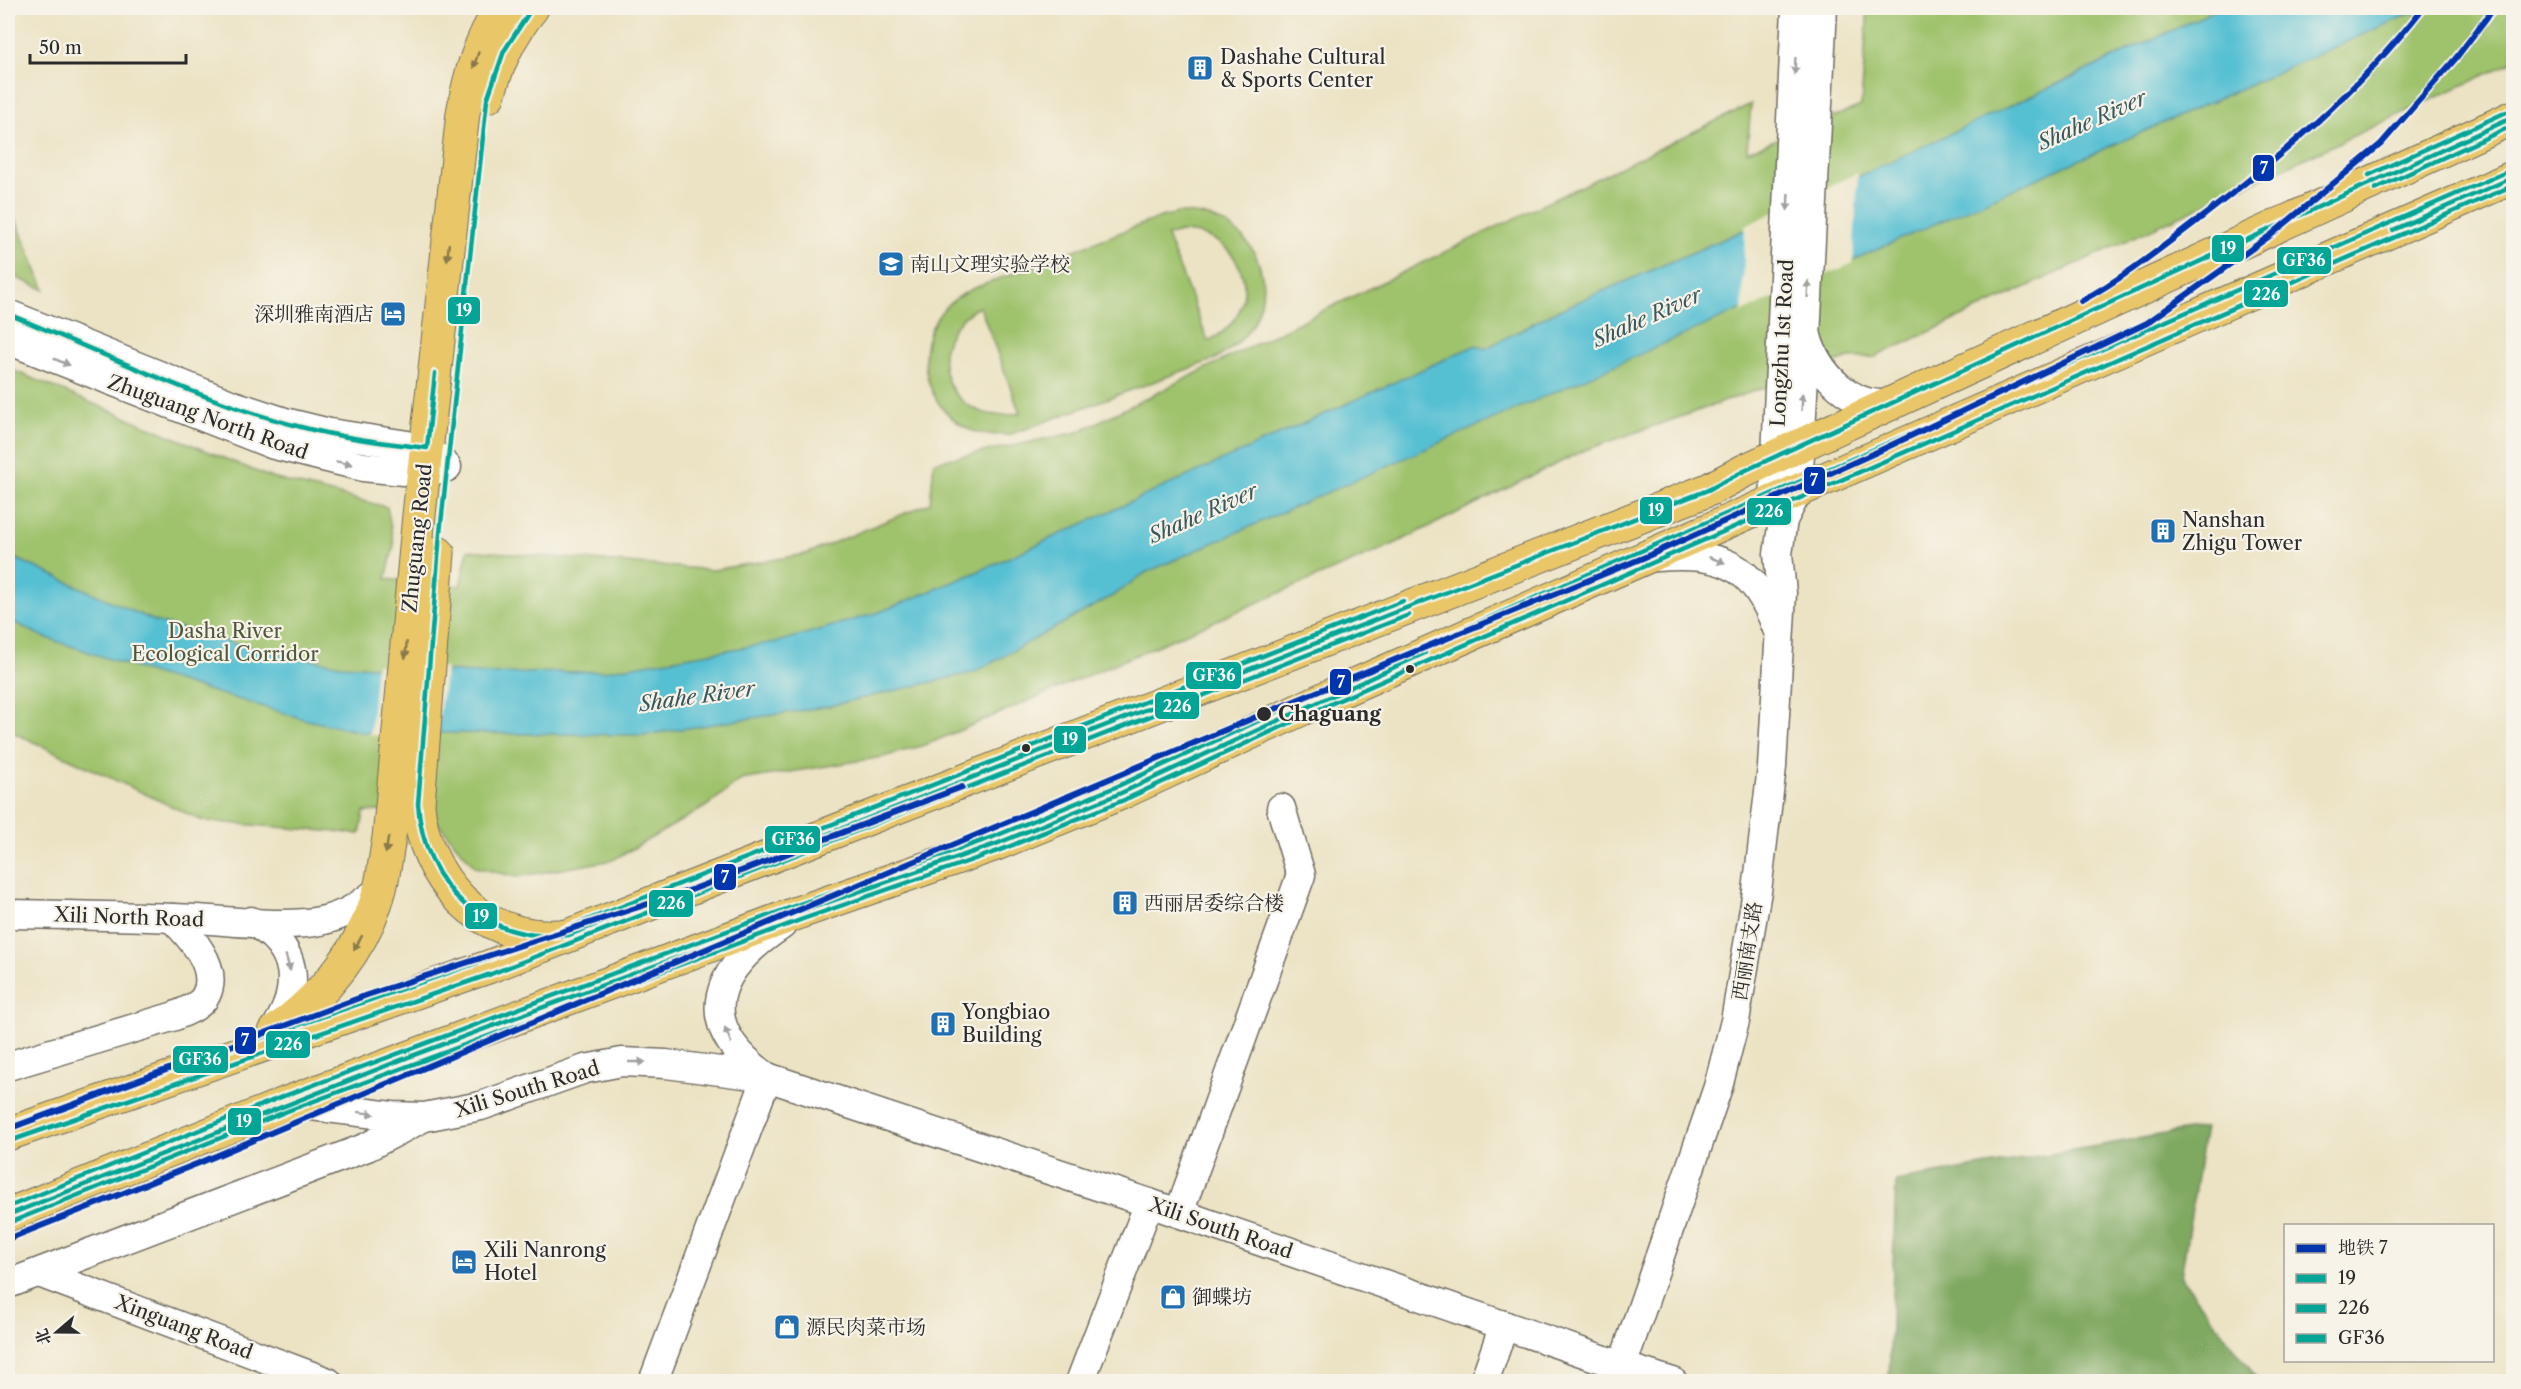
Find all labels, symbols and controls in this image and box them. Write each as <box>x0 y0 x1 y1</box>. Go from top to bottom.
scale bar <box>30 27 186 65</box>
text: 50 m <box>39 37 82 59</box>
place label: Dashahe Cultural & Sports Center <box>1220 45 1386 92</box>
one-way arrow <box>470 51 480 69</box>
building icon: Dashahe Cultural & Sports Center <box>1185 53 1215 83</box>
one-way arrow <box>1790 56 1800 75</box>
water label: Shahe River <box>2032 84 2152 156</box>
line badge: 7 <box>2252 154 2275 182</box>
text: 7 <box>2260 158 2269 178</box>
one-way arrow <box>1784 193 1793 212</box>
line badge: 19 <box>2211 234 2245 263</box>
text: 19 <box>2220 238 2236 258</box>
one-way arrow <box>443 243 453 262</box>
line badge: GF36 <box>2276 246 2332 275</box>
school or university icon: 南山文理实验学校 <box>876 249 906 279</box>
text: GF36 <box>2283 250 2326 270</box>
place label: 南山文理实验学校 <box>910 252 1070 276</box>
street label: Longzhu 1st Road <box>1766 259 1798 427</box>
line badge: 226 <box>2243 279 2289 308</box>
one-way arrow <box>1803 280 1812 299</box>
water label: Shahe River <box>1587 281 1707 353</box>
text: 226 <box>2252 284 2281 304</box>
line badge: 19 <box>447 296 481 325</box>
hotel icon: 深圳雅南酒店 <box>378 299 408 329</box>
text: 19 <box>456 300 472 320</box>
place label: 深圳雅南酒店 <box>254 302 374 326</box>
one-way arrow <box>53 358 71 367</box>
street label: Zhuguang North Road <box>105 370 311 464</box>
one-way arrow <box>1797 392 1806 411</box>
one-way arrow <box>334 459 353 469</box>
street label: Zhuguang Road <box>397 462 437 614</box>
line badge: 7 <box>1803 466 1826 495</box>
text: 7 <box>1810 470 1819 490</box>
water label: Shahe River <box>1143 477 1263 549</box>
line badge: 19 <box>1639 496 1673 525</box>
line badge: 226 <box>1746 497 1792 526</box>
text: 19 <box>1648 500 1664 520</box>
text: 226 <box>1755 501 1784 521</box>
place label: Nanshan Zhigu Tower <box>2182 508 2303 555</box>
building icon: Nanshan Zhigu Tower <box>2148 516 2178 546</box>
one-way arrow <box>1708 556 1726 566</box>
park label: Dasha River Ecological Corridor <box>131 619 319 666</box>
one-way arrow <box>401 641 411 660</box>
line badge: GF36 <box>1185 661 1242 690</box>
unlabelled marker <box>1404 663 1416 675</box>
text: GF36 <box>1193 665 1236 685</box>
line badge: 7 <box>1329 668 1352 696</box>
text: 7 <box>1337 672 1346 692</box>
water label: Shahe River <box>635 675 758 717</box>
line badge: 226 <box>1154 691 1200 720</box>
text: 226 <box>1163 696 1192 716</box>
place label: Chaguang <box>1278 702 1381 726</box>
marker: Chaguang <box>1255 705 1273 723</box>
line badge: 19 <box>1053 725 1087 754</box>
text: 19 <box>1062 729 1078 749</box>
unlabelled marker <box>1020 742 1032 754</box>
line badge: GF36 <box>764 825 821 854</box>
text: GF36 <box>772 829 815 849</box>
one-way arrow <box>382 836 391 855</box>
line badge: 7 <box>713 863 737 891</box>
text: 7 <box>721 867 730 887</box>
building icon: 西丽居委综合楼 <box>1110 888 1140 918</box>
line badge: 226 <box>648 889 694 918</box>
place label: 西丽居委综合楼 <box>1144 891 1284 915</box>
text: 226 <box>657 893 686 913</box>
street label: 西丽南支路 <box>1727 900 1767 1002</box>
street label: Xili North Road <box>53 902 204 932</box>
line badge: 19 <box>464 902 498 930</box>
text: 19 <box>473 906 489 926</box>
one-way arrow <box>353 934 363 951</box>
one-way arrow <box>284 954 293 972</box>
place label: Yongbiao Building <box>961 1000 1050 1047</box>
building icon: Yongbiao Building <box>928 1009 958 1039</box>
line badge: 7 <box>234 1026 257 1055</box>
one-way arrow <box>723 1026 732 1044</box>
text: 7 <box>241 1030 250 1050</box>
line badge: 226 <box>265 1030 311 1059</box>
text: 226 <box>274 1034 303 1054</box>
line badge: GF36 <box>172 1045 229 1074</box>
text: GF36 <box>179 1049 222 1069</box>
street label: Xili South Road <box>451 1056 602 1123</box>
one-way arrow <box>627 1057 646 1067</box>
line badge: 19 <box>227 1107 262 1136</box>
one-way arrow <box>357 1108 376 1118</box>
text: 19 <box>236 1111 252 1131</box>
street label: Xili South Road <box>1145 1192 1296 1264</box>
legend <box>2284 1224 2494 1362</box>
text: 地铁 7 <box>2338 1237 2388 1259</box>
place label: Xili Nanrong Hotel <box>483 1238 606 1285</box>
hotel icon: Xili Nanrong Hotel <box>449 1247 479 1277</box>
text: 19 <box>2338 1267 2356 1289</box>
shop icon: 御蝶坊 <box>1158 1282 1188 1312</box>
place label: 御蝶坊 <box>1192 1285 1252 1309</box>
street label: Xinguang Road <box>111 1289 256 1364</box>
text: 226 <box>2338 1297 2369 1319</box>
north arrow <box>27 1302 87 1362</box>
shop icon: 源民肉菜市场 <box>772 1312 802 1342</box>
place label: 源民肉菜市场 <box>806 1315 926 1339</box>
text: 北 <box>31 1326 55 1348</box>
text: GF36 <box>2338 1327 2385 1349</box>

